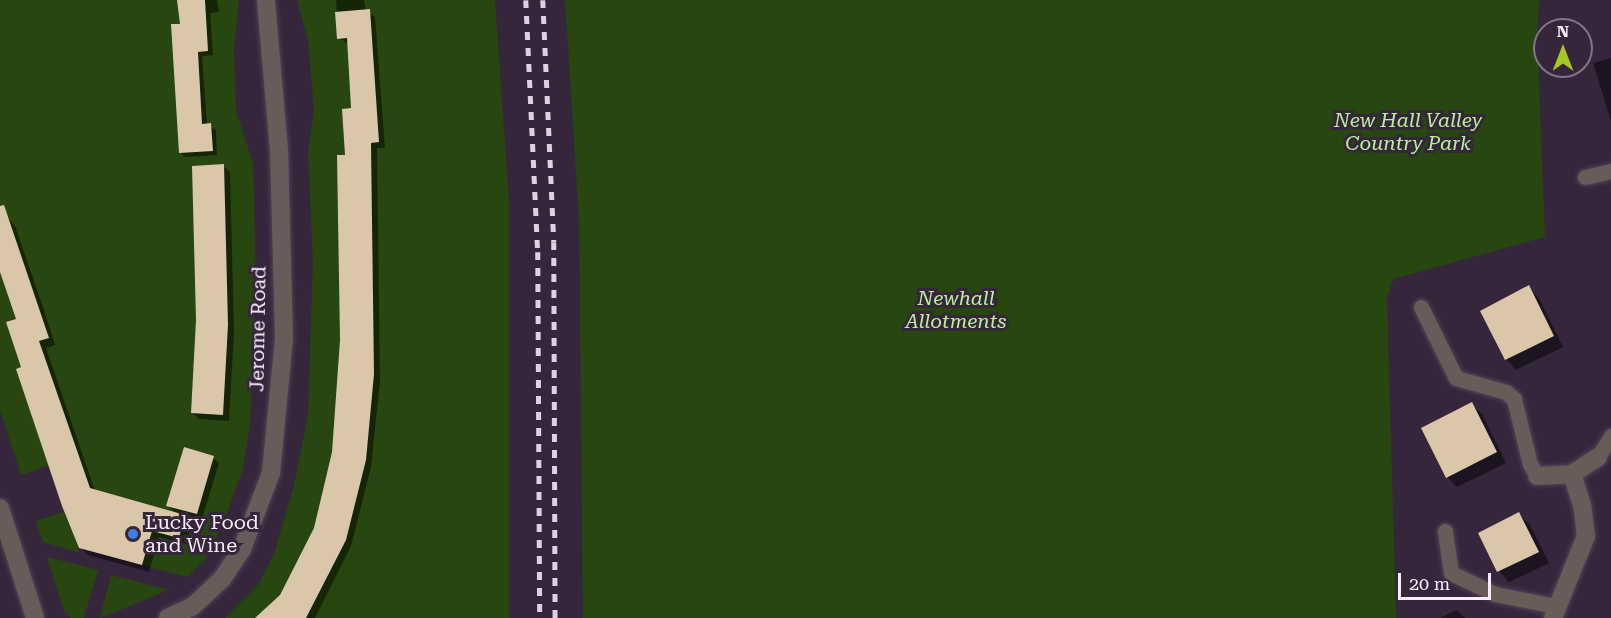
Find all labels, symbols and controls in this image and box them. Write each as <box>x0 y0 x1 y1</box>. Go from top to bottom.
north arrow <box>1533 18 1593 78</box>
text: N <box>1557 22 1569 41</box>
park label: New Hall Valley Country Park <box>1334 109 1482 156</box>
street label: Jerome Road <box>245 266 271 392</box>
park label: Newhall Allotments <box>905 286 1007 333</box>
place label: Lucky Food and Wine <box>145 510 259 557</box>
marker: Lucky Food and Wine <box>126 527 140 541</box>
scale bar <box>1401 561 1494 599</box>
text: 20 m <box>1409 573 1450 594</box>

